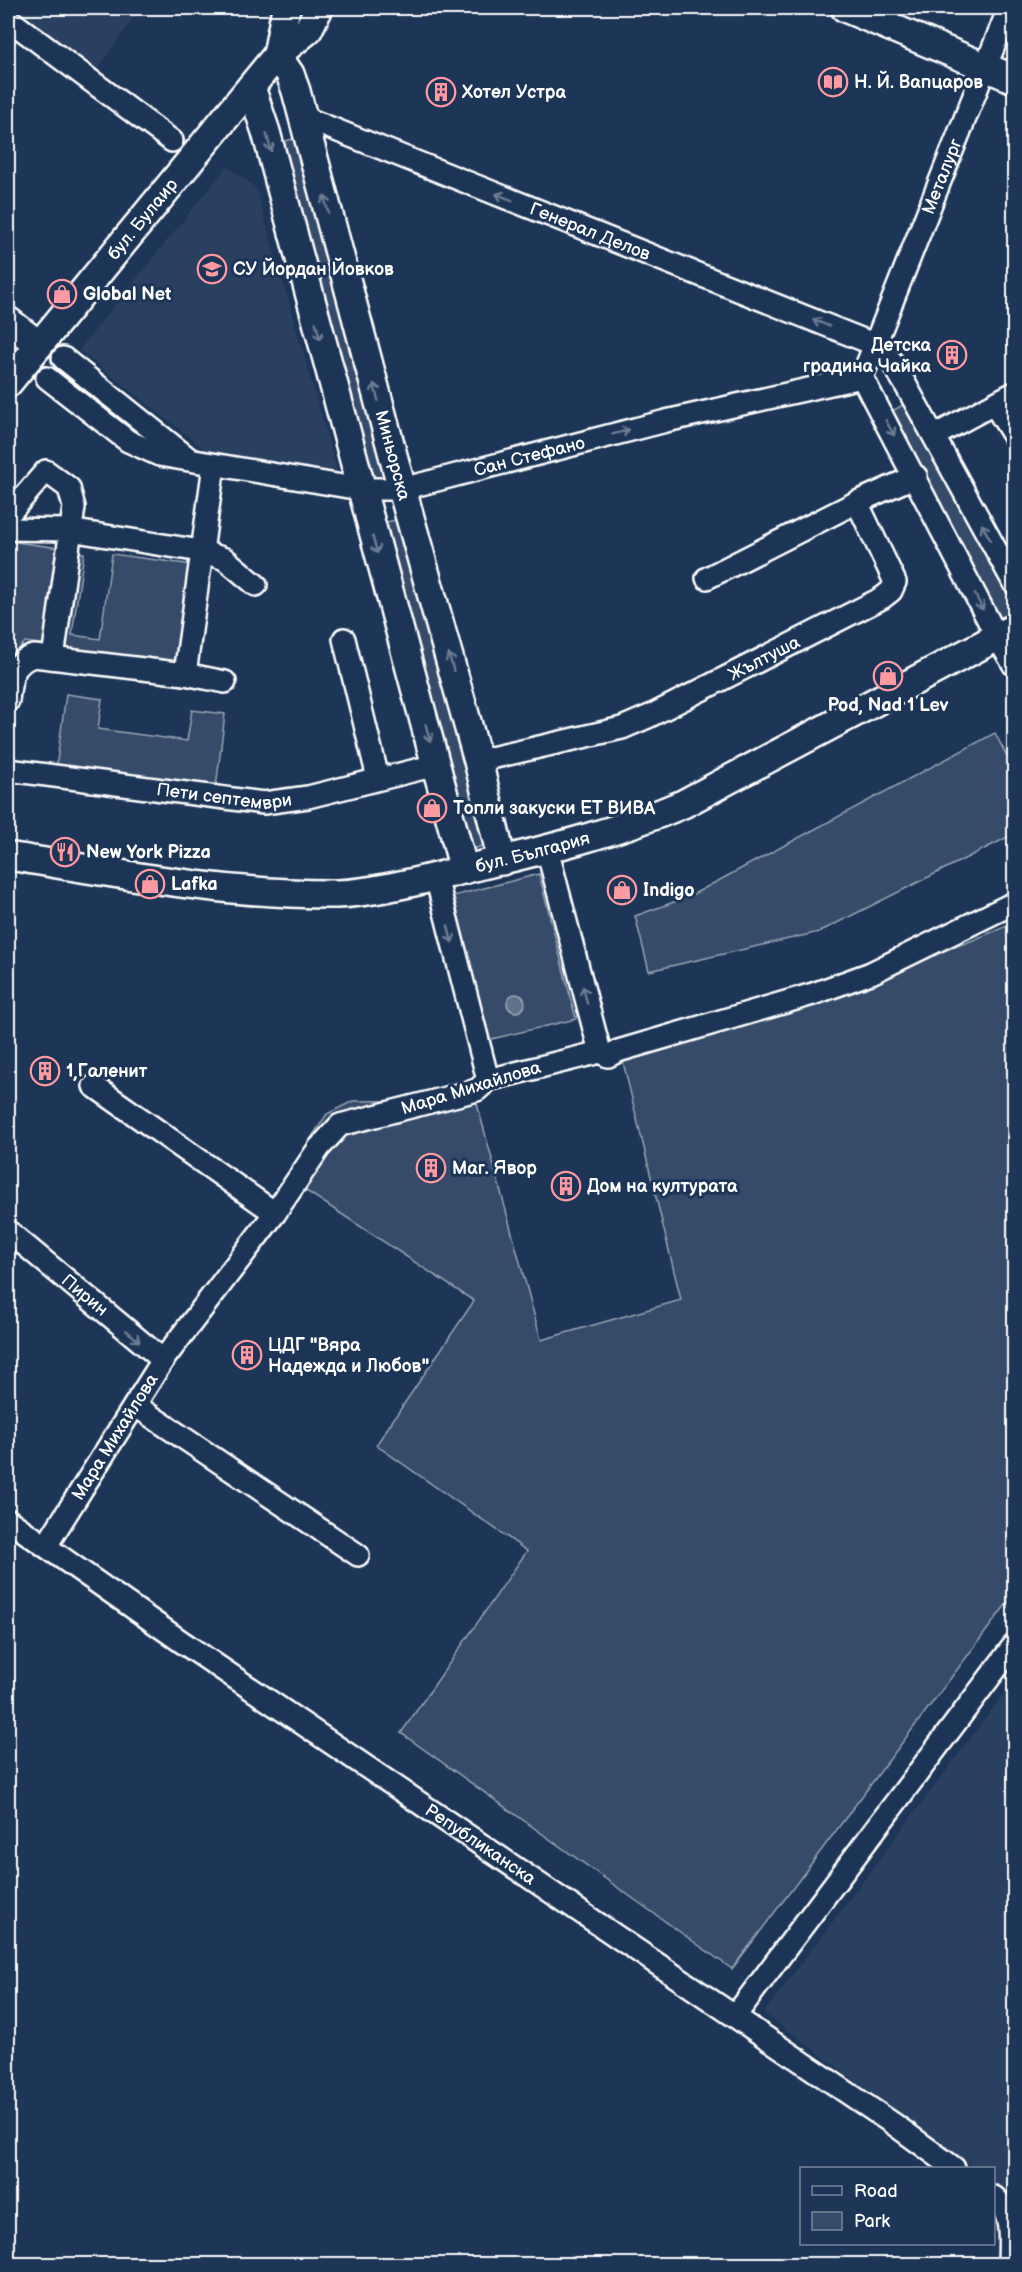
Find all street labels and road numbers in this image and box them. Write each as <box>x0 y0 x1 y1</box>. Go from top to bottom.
street label: Металург <box>917 136 966 217</box>
street label: бул. Булаир <box>103 174 182 264</box>
street label: Генерал Делов <box>527 198 654 265</box>
street label: Миньорска <box>371 408 415 503</box>
street label: Сан Стефано <box>472 432 587 481</box>
street label: Жълтуша <box>725 631 803 685</box>
street label: Пети септември <box>155 779 293 814</box>
street label: бул. България <box>473 827 592 877</box>
street label: Мара Михайлова <box>399 1057 544 1119</box>
street label: Пирин <box>57 1270 112 1320</box>
street label: Мара Михайлова <box>67 1370 162 1504</box>
street label: Републиканска <box>421 1799 540 1889</box>

